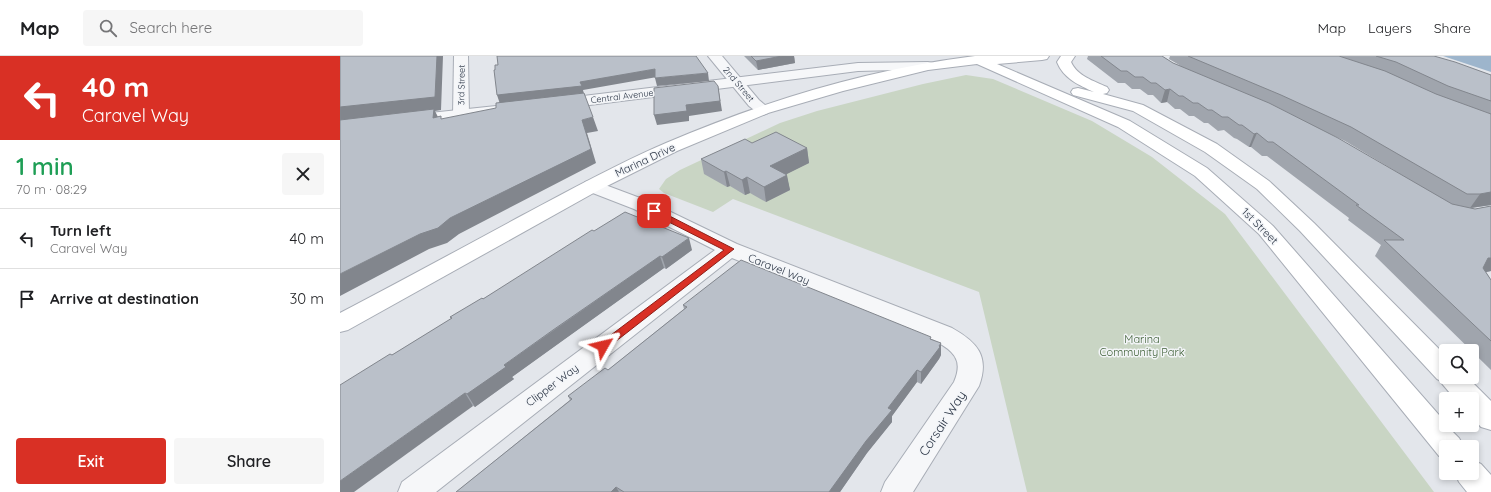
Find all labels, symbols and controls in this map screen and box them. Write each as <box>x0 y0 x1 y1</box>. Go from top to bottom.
search box <box>83 10 363 46</box>
text: Map <box>20 16 59 40</box>
icon: search <box>97 17 119 39</box>
text: Search here <box>129 18 212 37</box>
text: Map <box>1317 19 1346 37</box>
text: Layers <box>1368 19 1412 37</box>
text: Share <box>1434 19 1471 37</box>
street label: 2nd Street <box>721 64 757 104</box>
street label: 3rd Street <box>455 65 467 105</box>
text: 40 m <box>82 69 149 104</box>
icon: left <box>16 72 68 124</box>
street label: Central Avenue <box>590 87 654 105</box>
text: Caravel Way <box>82 104 189 127</box>
street label: Marina Drive <box>613 140 677 180</box>
text: 1 min <box>16 151 74 181</box>
button: close <box>282 153 324 195</box>
text: 70 m · 08:29 <box>16 181 87 197</box>
pin <box>637 194 671 228</box>
icon: arrive <box>643 200 665 222</box>
street label: 1st Street <box>1239 205 1281 247</box>
text: Turn left <box>50 221 112 240</box>
icon: left <box>16 228 38 250</box>
text: 40 m <box>289 229 324 248</box>
text: Caravel Way <box>50 240 127 256</box>
street label: Caravel Way <box>746 250 812 288</box>
icon: arrive <box>16 288 38 310</box>
text: Arrive at destination <box>50 289 199 308</box>
text: 30 m <box>289 289 324 308</box>
position arrow <box>582 325 624 367</box>
park label: Marina Community Park <box>1099 332 1185 359</box>
map controls <box>1439 344 1479 480</box>
button: search <box>1439 344 1479 384</box>
street label: Clipper Way <box>523 361 581 409</box>
street label: Corsair Way <box>915 387 969 459</box>
button: + <box>1439 392 1479 432</box>
button: Exit <box>16 438 166 484</box>
button: Share <box>174 438 324 484</box>
button: − <box>1439 440 1479 480</box>

